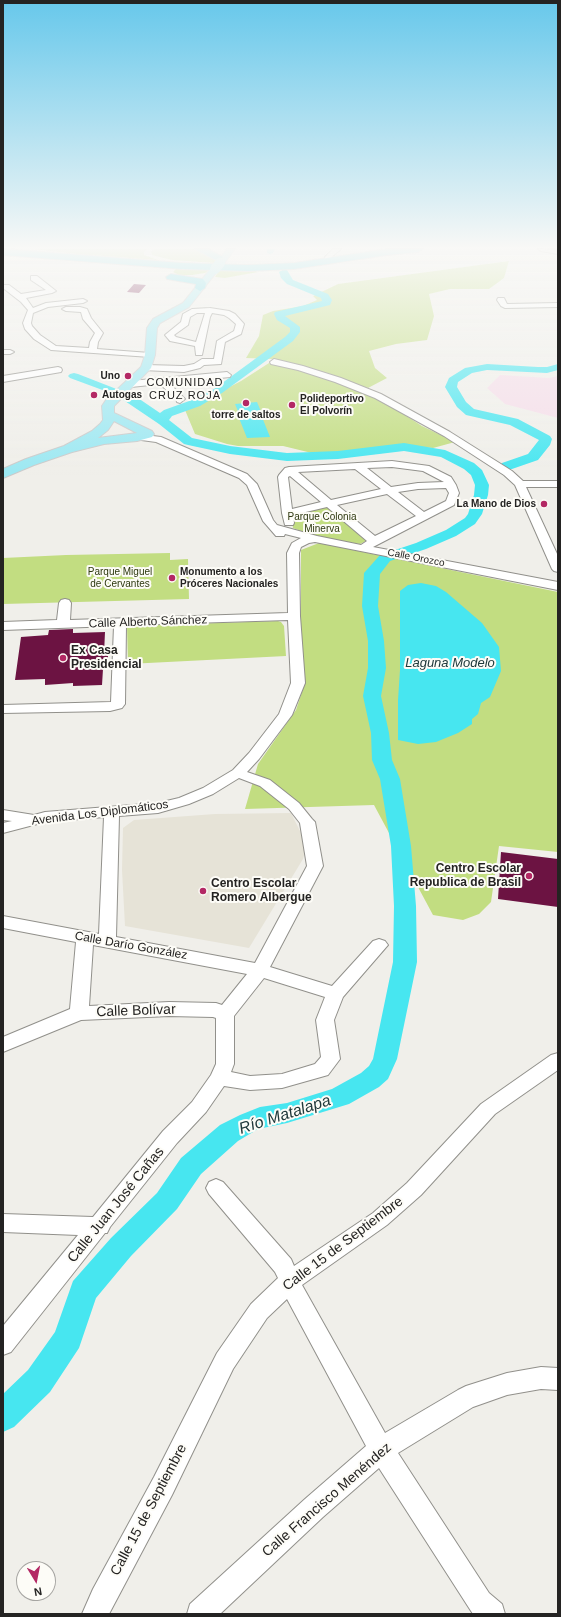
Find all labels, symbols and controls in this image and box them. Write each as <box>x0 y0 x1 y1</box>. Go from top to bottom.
place label: Uno <box>101 370 120 382</box>
marker: Uno <box>123 371 133 381</box>
district label: COMUNIDAD CRUZ ROJA <box>147 376 223 402</box>
place label: Autogas <box>102 389 142 401</box>
marker: Autogas <box>89 390 99 400</box>
place label: Polideportivo El Polvorín <box>300 393 364 416</box>
marker: torre de saltos <box>241 398 251 408</box>
marker: Polideportivo El Polvorín <box>287 400 297 410</box>
place label: torre de saltos <box>212 409 280 421</box>
place label: La Mano de Dios <box>457 498 536 510</box>
marker: La Mano de Dios <box>539 499 549 509</box>
park label: Parque Colonia Minerva <box>288 511 356 534</box>
street label: Calle Orozco <box>386 547 446 569</box>
park label: Parque Miguel de Cervantes <box>88 566 152 590</box>
place label: Monumento a los Próceres Nacionales <box>180 566 278 590</box>
marker: Monumento a los Próceres Nacionales <box>167 573 177 583</box>
street label: Calle Alberto Sánchez <box>88 613 208 631</box>
place label: Ex Casa Presidencial <box>71 644 142 672</box>
marker: Ex Casa Presidencial <box>58 653 68 663</box>
water label: Laguna Modelo <box>405 655 495 671</box>
street label: Avenida Los Diplomáticos <box>31 797 169 829</box>
place label: Centro Escolar Republica de Brasil <box>410 862 521 890</box>
marker: Centro Escolar Republica de Brasil <box>524 871 534 881</box>
place label: Centro Escolar Romero Albergue <box>211 877 312 905</box>
marker: Centro Escolar Romero Albergue <box>198 886 208 896</box>
street label: Calle Darío González <box>74 929 188 963</box>
street label: Calle Bolívar <box>96 1001 176 1021</box>
water label: Río Matalapa <box>237 1091 333 1139</box>
street label: Calle Juan José Cañas <box>64 1144 168 1266</box>
street label: Calle 15 de Septiembre <box>280 1193 406 1295</box>
street label: Calle Francisco Menéndez <box>259 1439 395 1561</box>
street label: Calle 15 de Septiembre <box>107 1441 191 1579</box>
north arrow <box>16 1561 56 1601</box>
text: N <box>33 1585 43 1598</box>

